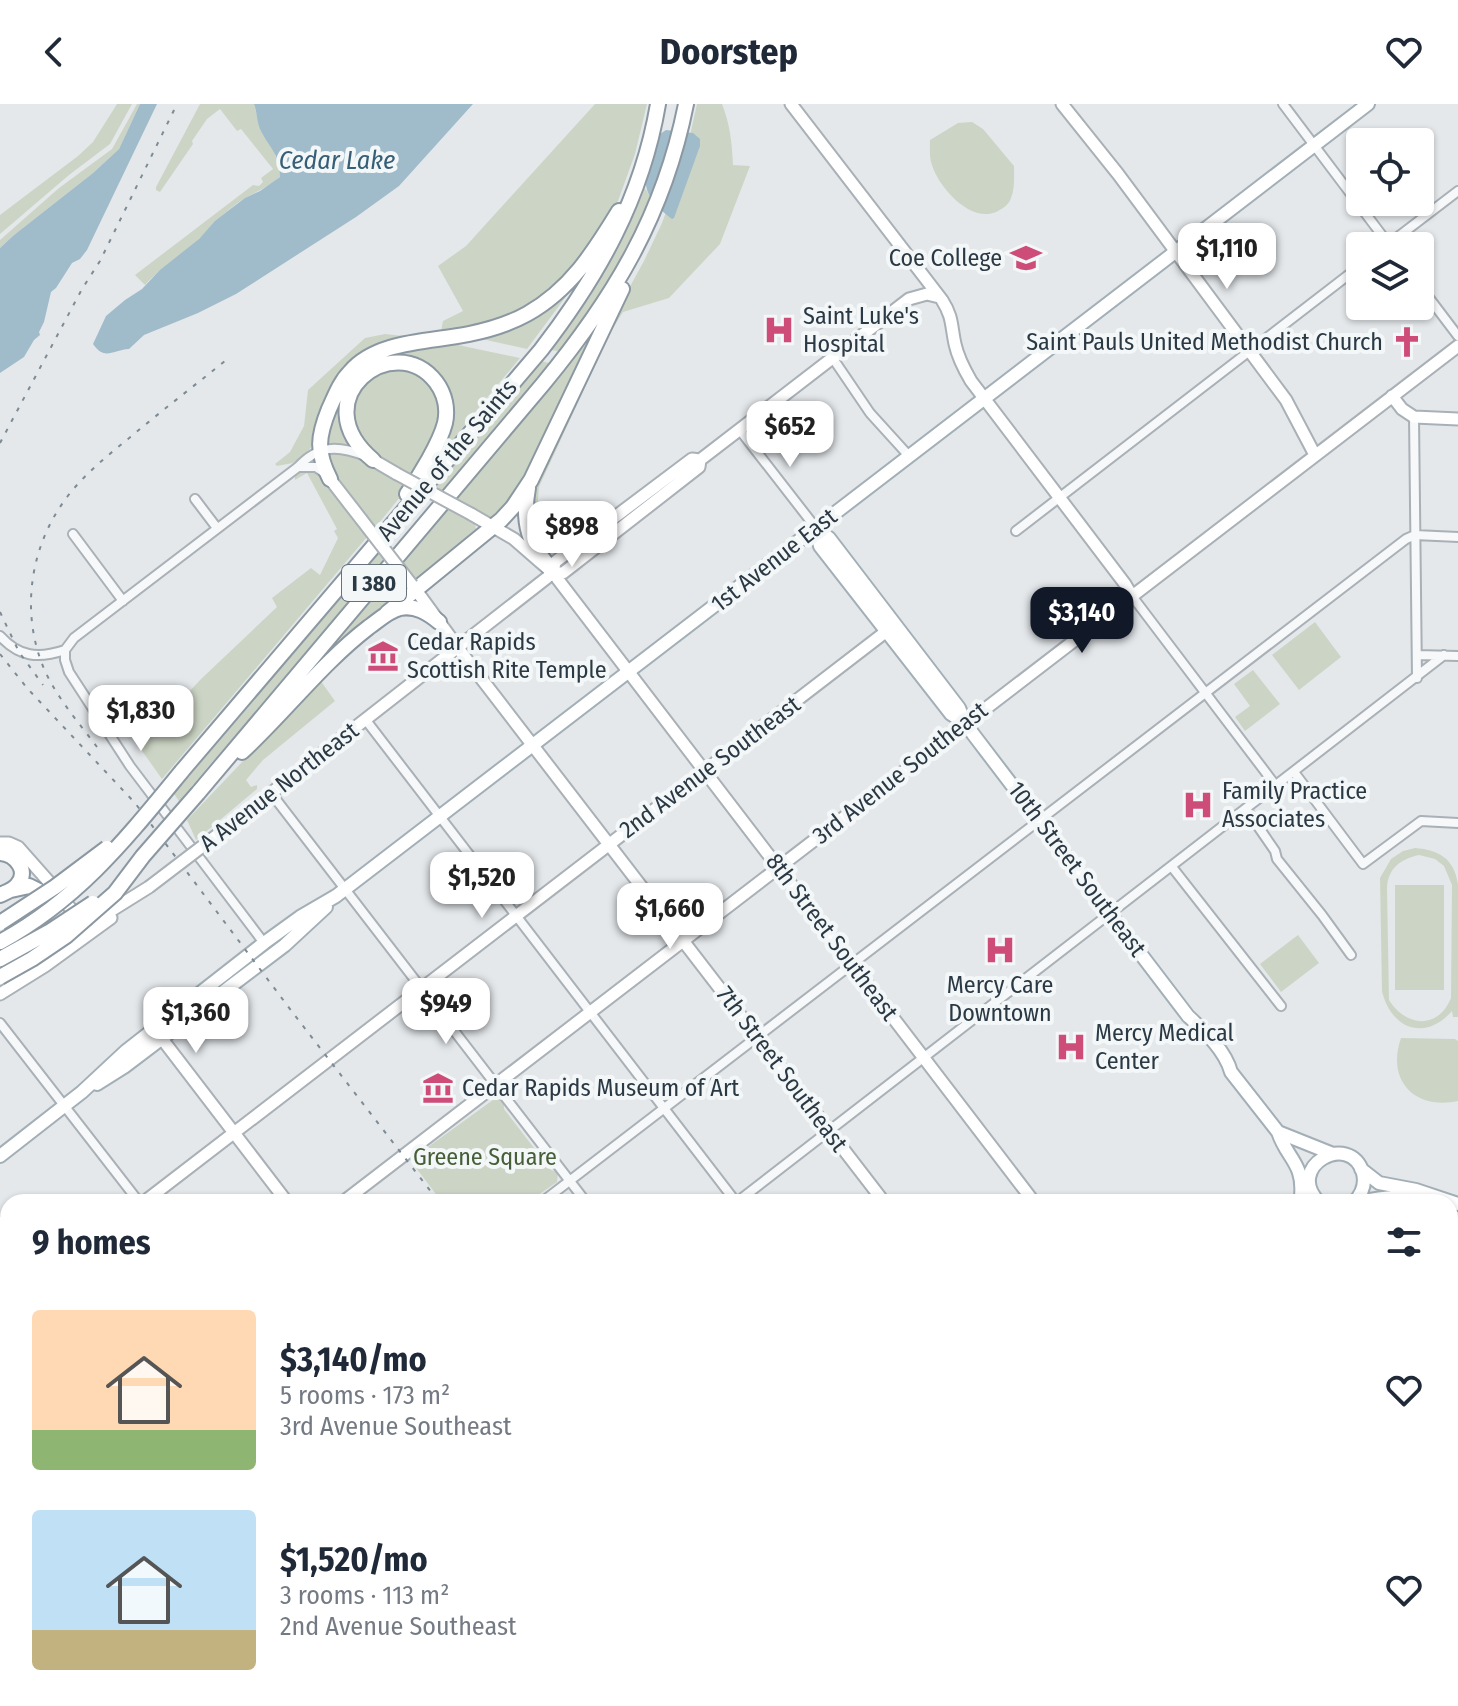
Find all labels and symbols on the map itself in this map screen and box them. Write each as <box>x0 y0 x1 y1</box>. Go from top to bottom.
water label: Cedar Lake <box>279 145 395 176</box>
pin: $1,110 <box>1162 223 1292 291</box>
school or university icon: Coe College <box>1009 241 1043 275</box>
place label: Coe College <box>889 244 1002 272</box>
place label: Saint Luke's Hospital <box>803 302 919 358</box>
hospital icon: Saint Luke's Hospital <box>762 313 796 347</box>
church icon: Saint Pauls United Methodist Church <box>1390 325 1424 359</box>
place label: Saint Pauls United Methodist Church <box>1026 328 1383 356</box>
street label: Avenue of the Saints <box>371 374 523 546</box>
pin: $652 <box>743 401 837 469</box>
pin: $898 <box>525 501 619 569</box>
street label: 1st Avenue East <box>706 502 842 618</box>
road number: I 380 <box>342 565 406 601</box>
pin: $3,140 <box>1017 587 1147 655</box>
place label: Cedar Rapids Scottish Rite Temple <box>407 628 607 684</box>
museum icon: Cedar Rapids Scottish Rite Temple <box>366 639 400 673</box>
pin: $1,830 <box>76 685 206 753</box>
street label: 2nd Avenue Southeast <box>614 690 806 844</box>
street label: 3rd Avenue Southeast <box>807 696 993 850</box>
street label: A Avenue Northeast <box>194 716 364 858</box>
street label: 10th Street Southeast <box>1002 776 1152 962</box>
place label: Family Practice Associates <box>1222 777 1367 833</box>
hospital icon: Family Practice Associates <box>1181 788 1215 822</box>
street label: 8th Street Southeast <box>760 848 904 1026</box>
pin: $1,520 <box>417 852 547 920</box>
pin: $1,660 <box>605 883 735 951</box>
hospital icon: Mercy Care Downtown <box>983 933 1017 967</box>
place label: Mercy Care Downtown <box>947 971 1053 1027</box>
pin: $949 <box>399 978 493 1046</box>
street label: 7th Street Southeast <box>711 981 853 1157</box>
pin: $1,360 <box>131 987 261 1055</box>
place label: Mercy Medical Center <box>1095 1019 1234 1075</box>
hospital icon: Mercy Medical Center <box>1054 1030 1088 1064</box>
museum icon: Cedar Rapids Museum of Art <box>421 1071 455 1105</box>
place label: Cedar Rapids Museum of Art <box>462 1074 739 1102</box>
park label: Greene Square <box>413 1143 557 1171</box>

